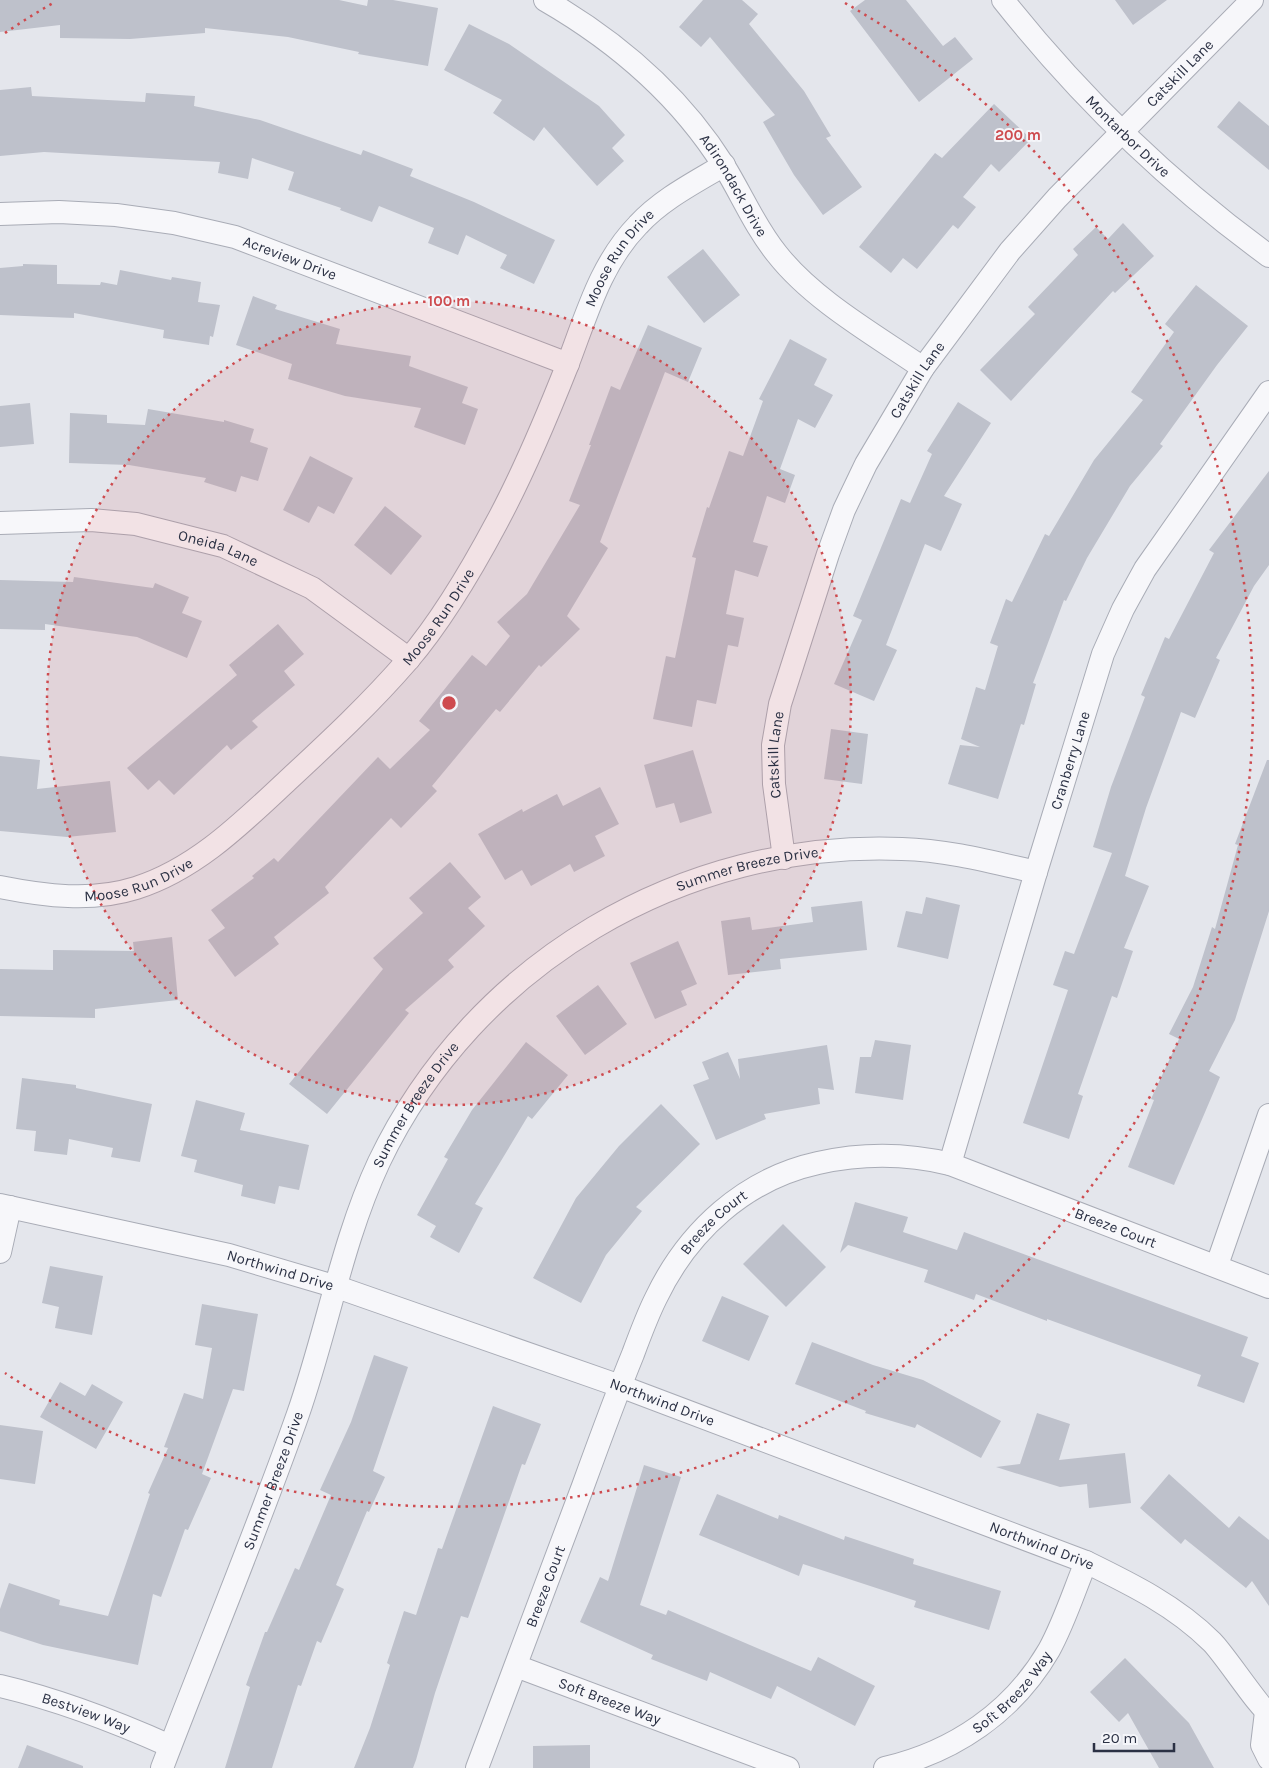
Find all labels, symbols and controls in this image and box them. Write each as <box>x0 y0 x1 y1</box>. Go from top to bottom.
street label: Catskill Lane <box>1143 36 1217 111</box>
street label: Montarbor Drive <box>1082 92 1174 181</box>
text: 200 m <box>995 126 1041 144</box>
street label: Adirondack Drive <box>696 130 771 240</box>
street label: Moose Run Drive <box>581 205 658 310</box>
street label: Acreview Drive <box>241 232 339 284</box>
text: 100 m <box>428 292 470 310</box>
street label: Catskill Lane <box>886 338 949 422</box>
street label: Oneida Lane <box>176 526 261 570</box>
street label: Moose Run Drive <box>398 565 478 669</box>
centre of rings <box>440 694 458 712</box>
street label: Cranberry Lane <box>1047 709 1094 812</box>
street label: Catskill Lane <box>764 710 788 800</box>
street label: Summer Breeze Drive <box>673 843 819 896</box>
street label: Moose Run Drive <box>84 854 196 905</box>
street label: Summer Breeze Drive <box>369 1038 463 1171</box>
street label: Breeze Court <box>676 1186 751 1258</box>
street label: Breeze Court <box>1072 1204 1159 1252</box>
street label: Northwind Drive <box>225 1246 336 1295</box>
street label: Northwind Drive <box>607 1374 717 1430</box>
street label: Summer Breeze Drive <box>239 1409 307 1553</box>
street label: Northwind Drive <box>987 1517 1097 1574</box>
street label: Breeze Court <box>522 1543 569 1630</box>
street label: Soft Breeze Way <box>969 1648 1055 1738</box>
street label: Soft Breeze Way <box>556 1674 664 1729</box>
street label: Bestview Way <box>39 1689 133 1737</box>
scale bar <box>1094 1720 1174 1752</box>
text: 20 m <box>1102 1729 1137 1747</box>

